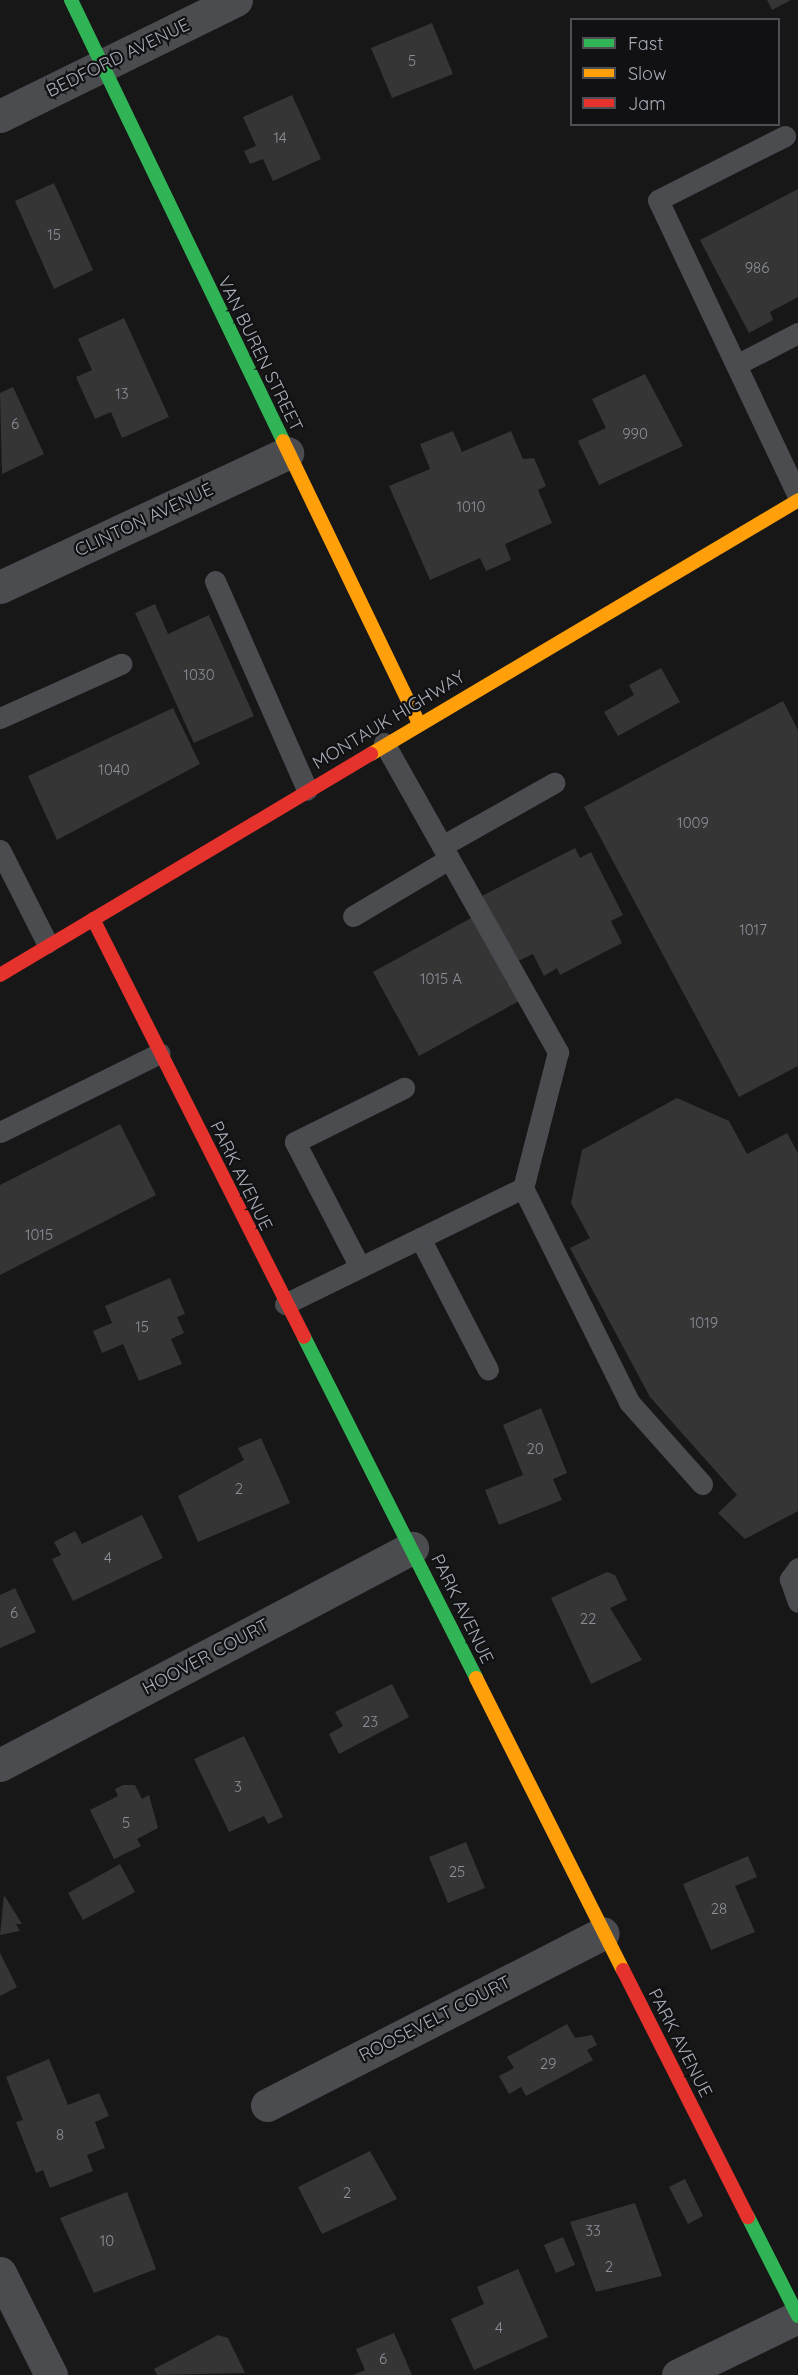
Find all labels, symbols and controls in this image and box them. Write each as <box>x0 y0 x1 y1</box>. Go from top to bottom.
street label: BEDFORD AVENUE <box>43 14 193 102</box>
legend <box>570 18 780 126</box>
text: Fast <box>628 32 663 55</box>
house number: 5 <box>408 52 416 70</box>
text: Slow <box>628 62 666 85</box>
text: Jam <box>628 92 666 115</box>
house number: 14 <box>273 129 287 147</box>
house number: 15 <box>47 226 61 244</box>
house number: 986 <box>745 259 769 277</box>
street label: VAN BUREN STREET <box>213 273 307 435</box>
house number: 13 <box>115 385 129 403</box>
house number: 6 <box>11 415 19 433</box>
house number: 990 <box>622 425 648 443</box>
street label: CLINTON AVENUE <box>72 479 216 561</box>
house number: 1010 <box>457 498 485 516</box>
house number: 1030 <box>183 666 215 684</box>
street label: MONTAUK HIGHWAY <box>309 666 469 774</box>
house number: 1040 <box>98 761 130 779</box>
house number: 1009 <box>677 814 709 832</box>
house number: 1017 <box>739 921 767 939</box>
house number: 1015 A <box>420 970 462 988</box>
street label: PARK AVENUE <box>205 1118 277 1234</box>
house number: 1015 <box>25 1226 53 1244</box>
house number: 1019 <box>690 1314 718 1332</box>
house number: 15 <box>135 1318 149 1336</box>
house number: 20 <box>526 1440 544 1458</box>
house number: 2 <box>235 1480 243 1498</box>
house number: 4 <box>104 1549 112 1567</box>
street label: PARK AVENUE <box>426 1551 498 1667</box>
house number: 6 <box>10 1604 18 1622</box>
house number: 22 <box>580 1610 596 1628</box>
street label: HOOVER COURT <box>139 1614 273 1700</box>
house number: 23 <box>362 1713 378 1731</box>
house number: 3 <box>234 1778 242 1796</box>
house number: 5 <box>122 1814 130 1832</box>
house number: 25 <box>449 1863 465 1881</box>
house number: 28 <box>711 1900 727 1918</box>
street label: ROOSEVELT COURT <box>356 1971 514 2067</box>
street label: PARK AVENUE <box>643 1985 717 2101</box>
house number: 29 <box>540 2055 556 2073</box>
house number: 8 <box>56 2126 64 2144</box>
house number: 2 <box>343 2184 351 2202</box>
house number: 33 <box>585 2222 601 2240</box>
house number: 10 <box>100 2232 114 2250</box>
house number: 2 <box>605 2258 613 2276</box>
house number: 4 <box>495 2319 503 2337</box>
house number: 6 <box>379 2350 387 2368</box>

